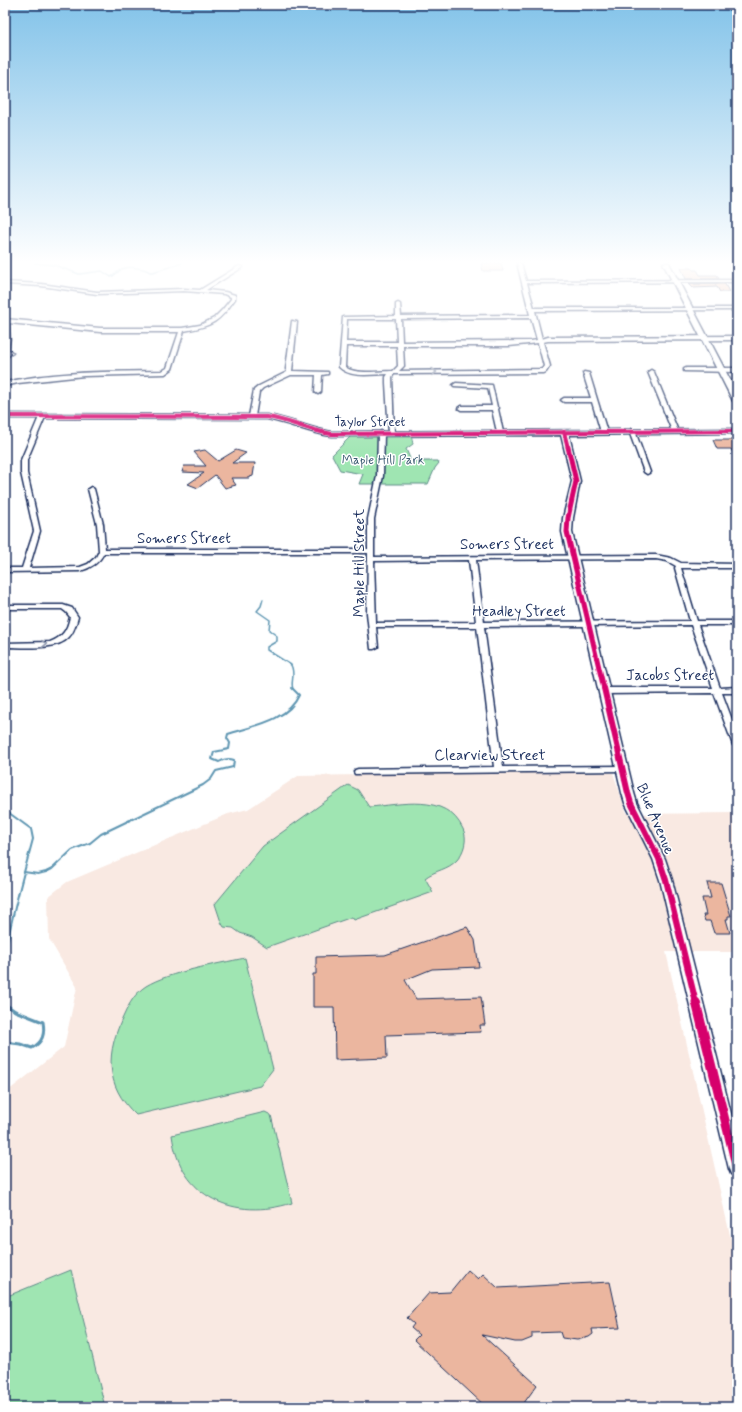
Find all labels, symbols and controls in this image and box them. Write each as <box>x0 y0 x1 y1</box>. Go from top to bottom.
one-way arrow <box>431 368 437 376</box>
street label: Taylor Street <box>335 414 406 431</box>
park label: Maple Hill Park <box>342 452 425 469</box>
street label: Maple Hill Street <box>350 509 370 617</box>
street label: Somers Street <box>137 529 231 549</box>
street label: Somers Street <box>460 535 554 555</box>
street label: Headley Street <box>472 602 566 622</box>
one-way arrow <box>41 640 47 648</box>
street label: Jacobs Street <box>626 666 714 686</box>
street label: Clearview Street <box>434 746 546 766</box>
street label: Blue Avenue <box>631 780 679 858</box>

